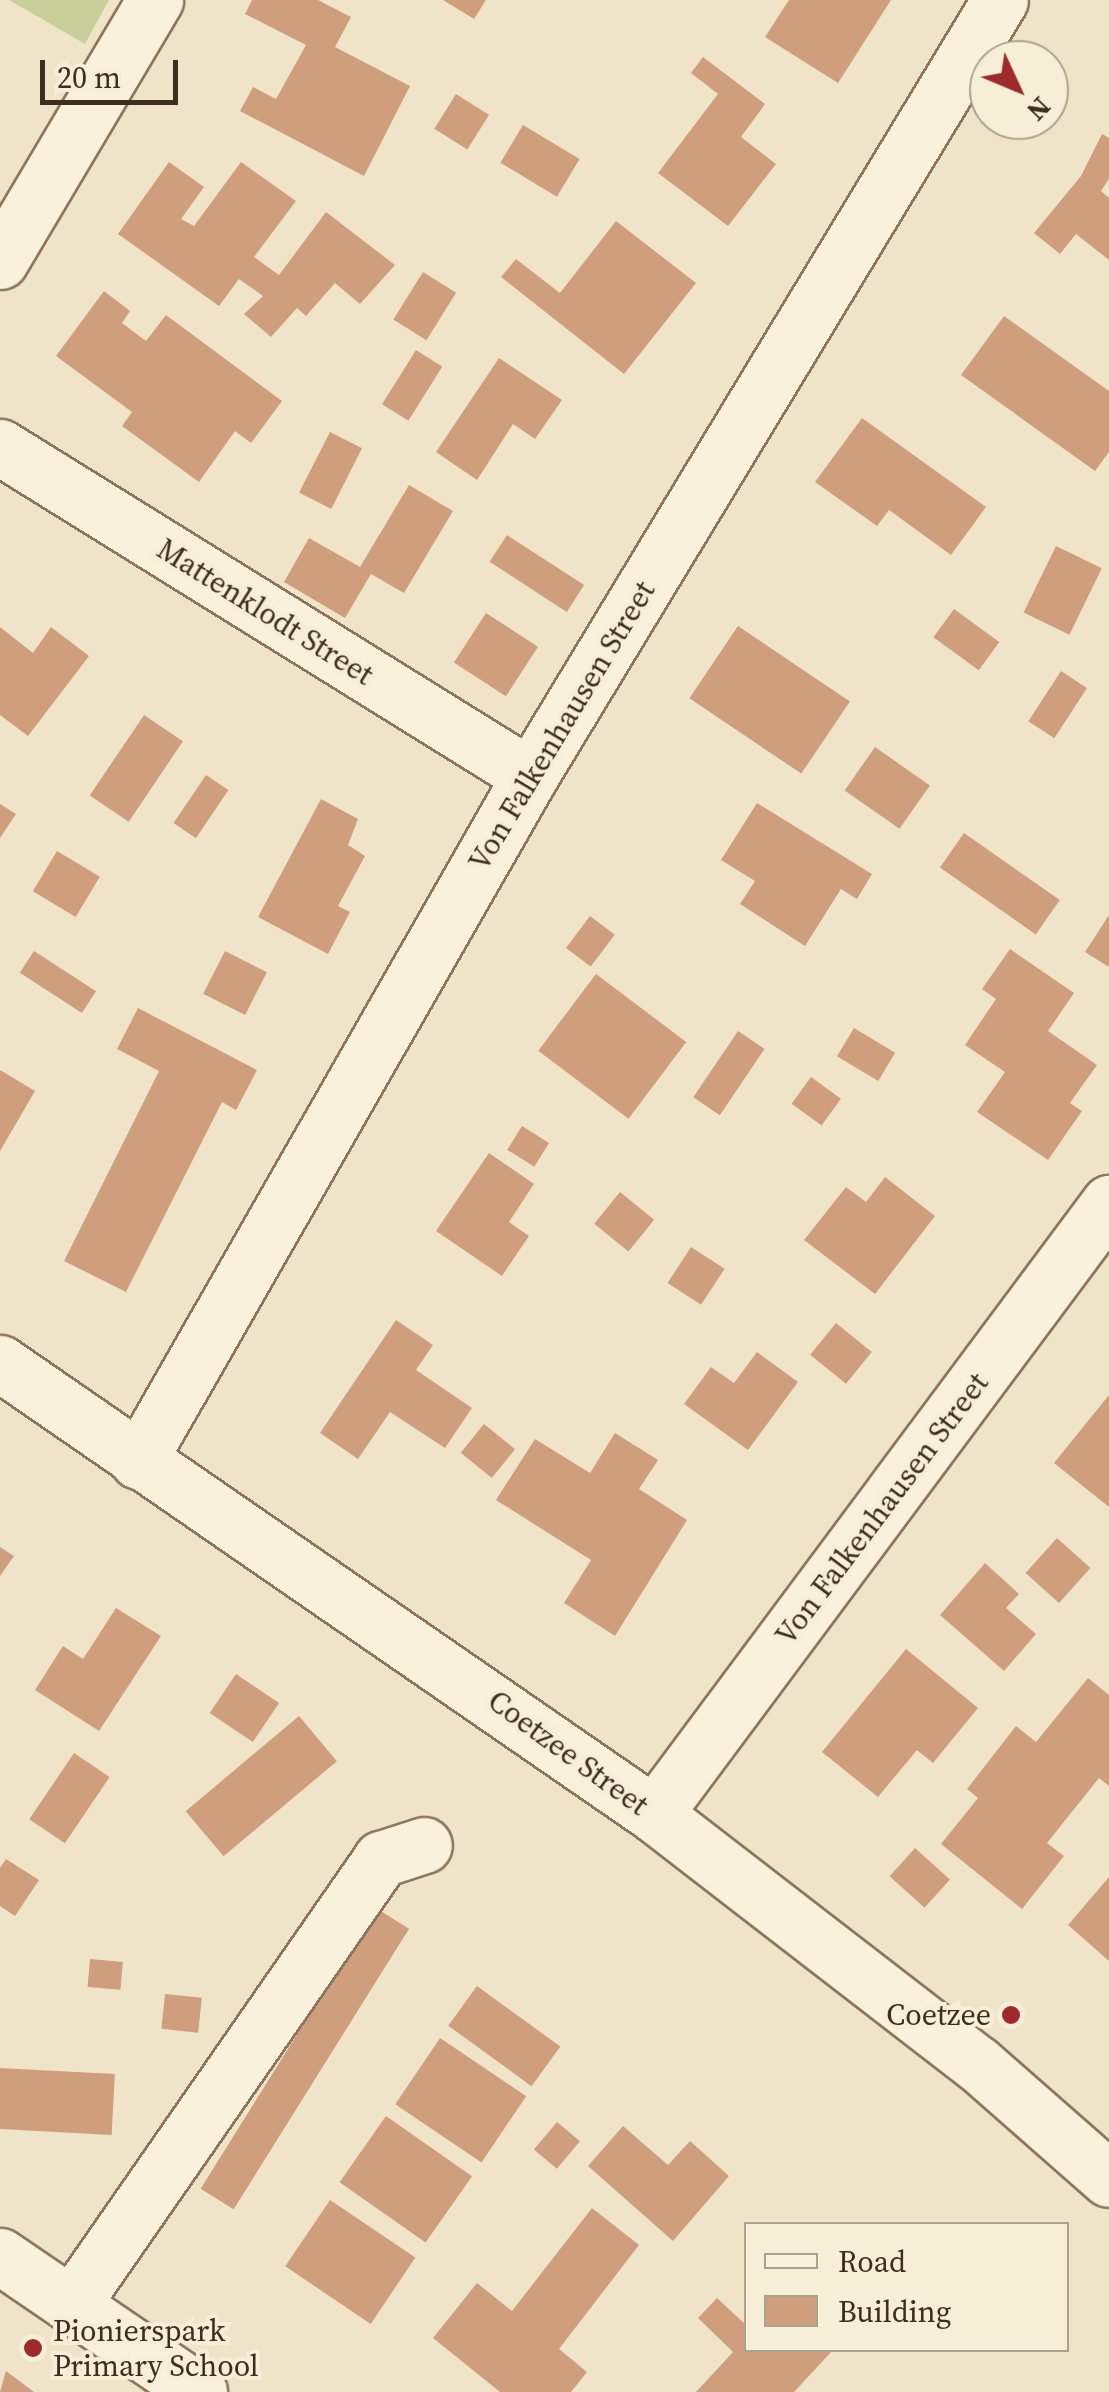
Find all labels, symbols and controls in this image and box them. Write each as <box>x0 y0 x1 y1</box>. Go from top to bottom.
scale bar <box>45 40 182 102</box>
north arrow <box>969 40 1069 140</box>
text: 20 m <box>57 57 121 98</box>
text: N <box>1018 89 1060 130</box>
street label: Mattenklodt Street <box>150 531 380 693</box>
street label: Von Falkenhausen Street <box>461 575 663 877</box>
street label: Von Falkenhausen Street <box>768 1366 996 1652</box>
street label: Coetzee Street <box>481 1683 655 1823</box>
place label: Coetzee <box>886 1997 991 2033</box>
marker: Coetzee <box>1000 2004 1022 2026</box>
legend <box>744 2222 1069 2352</box>
text: Road <box>838 2241 906 2282</box>
text: Building <box>838 2291 951 2332</box>
place label: Pionierspark Primary School <box>53 2313 259 2384</box>
marker: Pionierspark Primary School <box>22 2337 44 2359</box>

